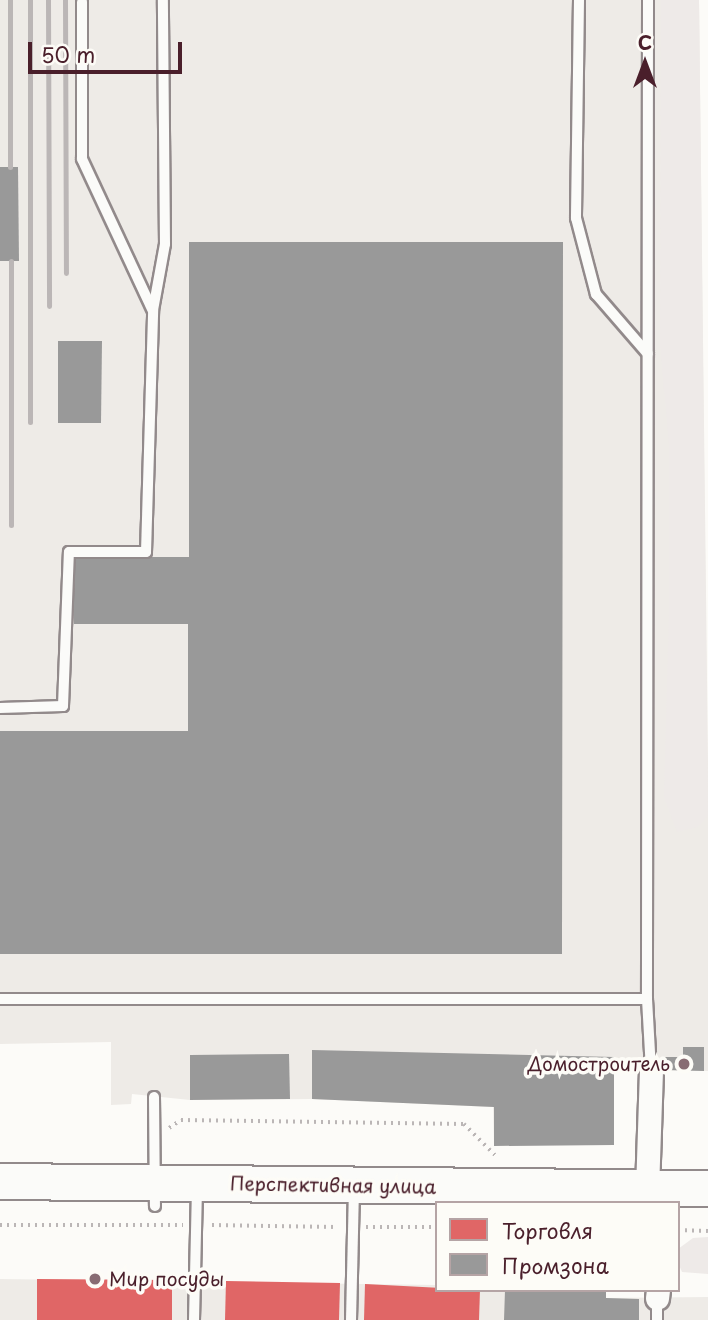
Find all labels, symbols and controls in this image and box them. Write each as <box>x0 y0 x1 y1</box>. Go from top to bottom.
scale bar <box>32 28 186 72</box>
north arrow <box>610 28 680 98</box>
text: С <box>638 28 652 56</box>
text: 50 m <box>41 38 95 70</box>
place label: Домостроитель <box>528 1053 670 1075</box>
marker: Домостроитель <box>676 1056 692 1072</box>
street label: Перспективная улица <box>229 1172 437 1198</box>
legend <box>435 1201 680 1292</box>
text: Торговля <box>502 1214 593 1246</box>
text: Промзона <box>502 1249 609 1281</box>
place label: Мир посуды <box>109 1268 225 1290</box>
marker: Мир посуды <box>87 1271 103 1287</box>

